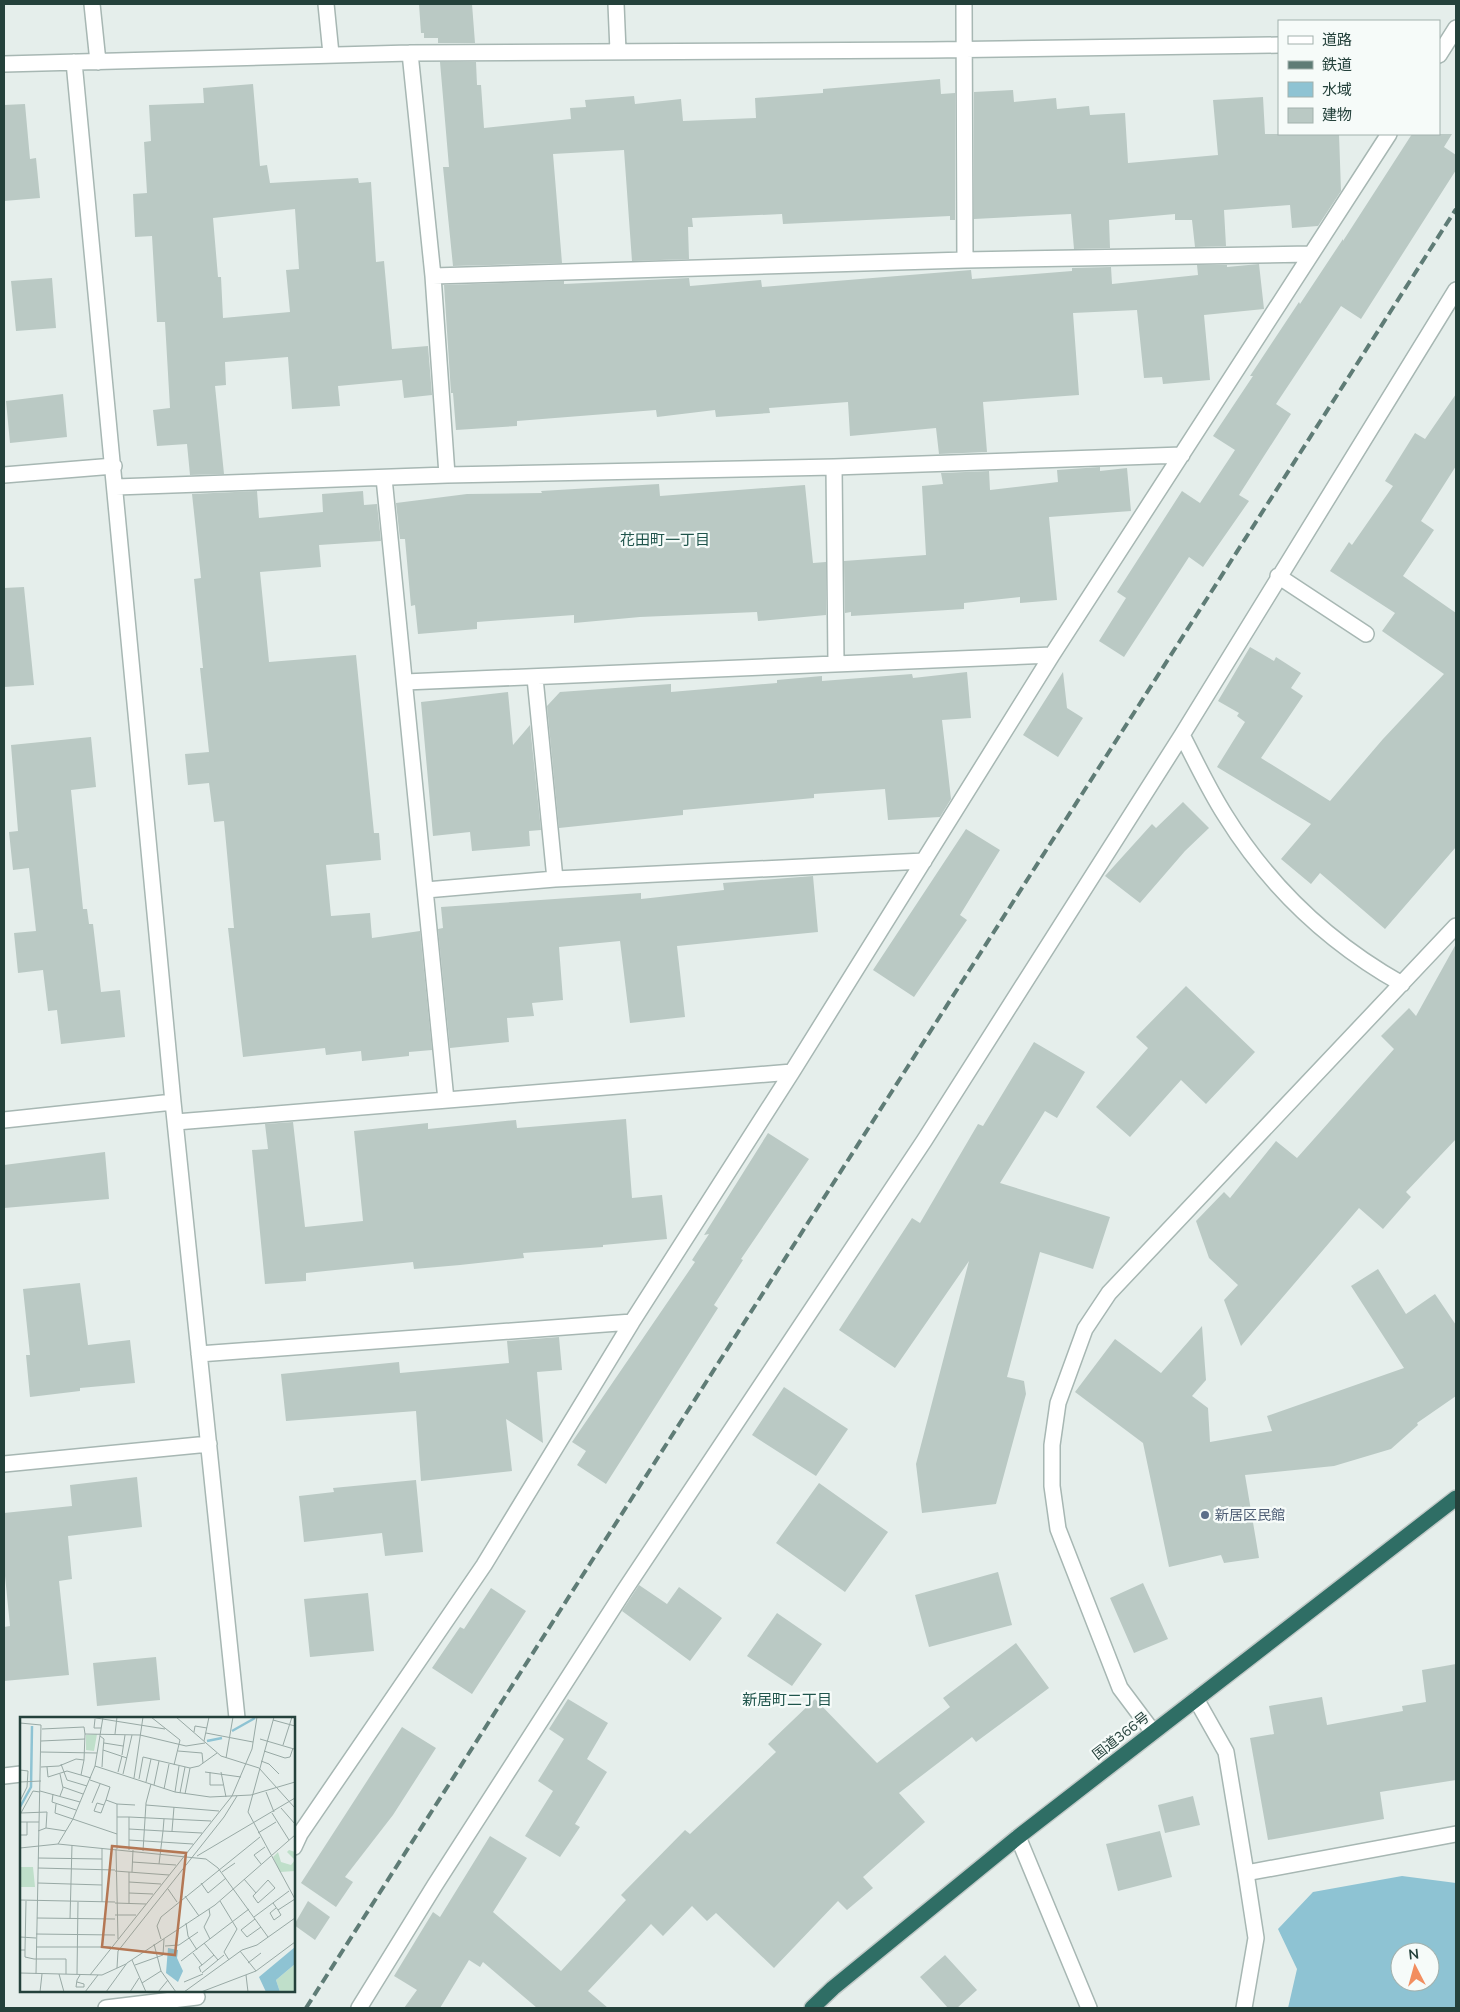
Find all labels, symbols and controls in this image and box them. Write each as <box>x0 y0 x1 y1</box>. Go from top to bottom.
legend <box>1278 20 1440 135</box>
text: 道路 <box>1322 30 1352 50</box>
text: 鉄道 <box>1322 55 1352 75</box>
text: 水域 <box>1322 80 1352 100</box>
text: 建物 <box>1322 105 1352 125</box>
district label: 花田町一丁目 <box>620 530 710 550</box>
place label: 新居区民館 <box>1215 1506 1285 1525</box>
marker: 新居区民館 <box>1199 1509 1211 1521</box>
district label: 新居町二丁目 <box>742 1690 832 1710</box>
street label: 国道366号 <box>1089 1708 1153 1764</box>
inset map <box>20 1717 295 1992</box>
north arrow <box>1390 1942 1440 1992</box>
text: N <box>1407 1945 1420 1965</box>

